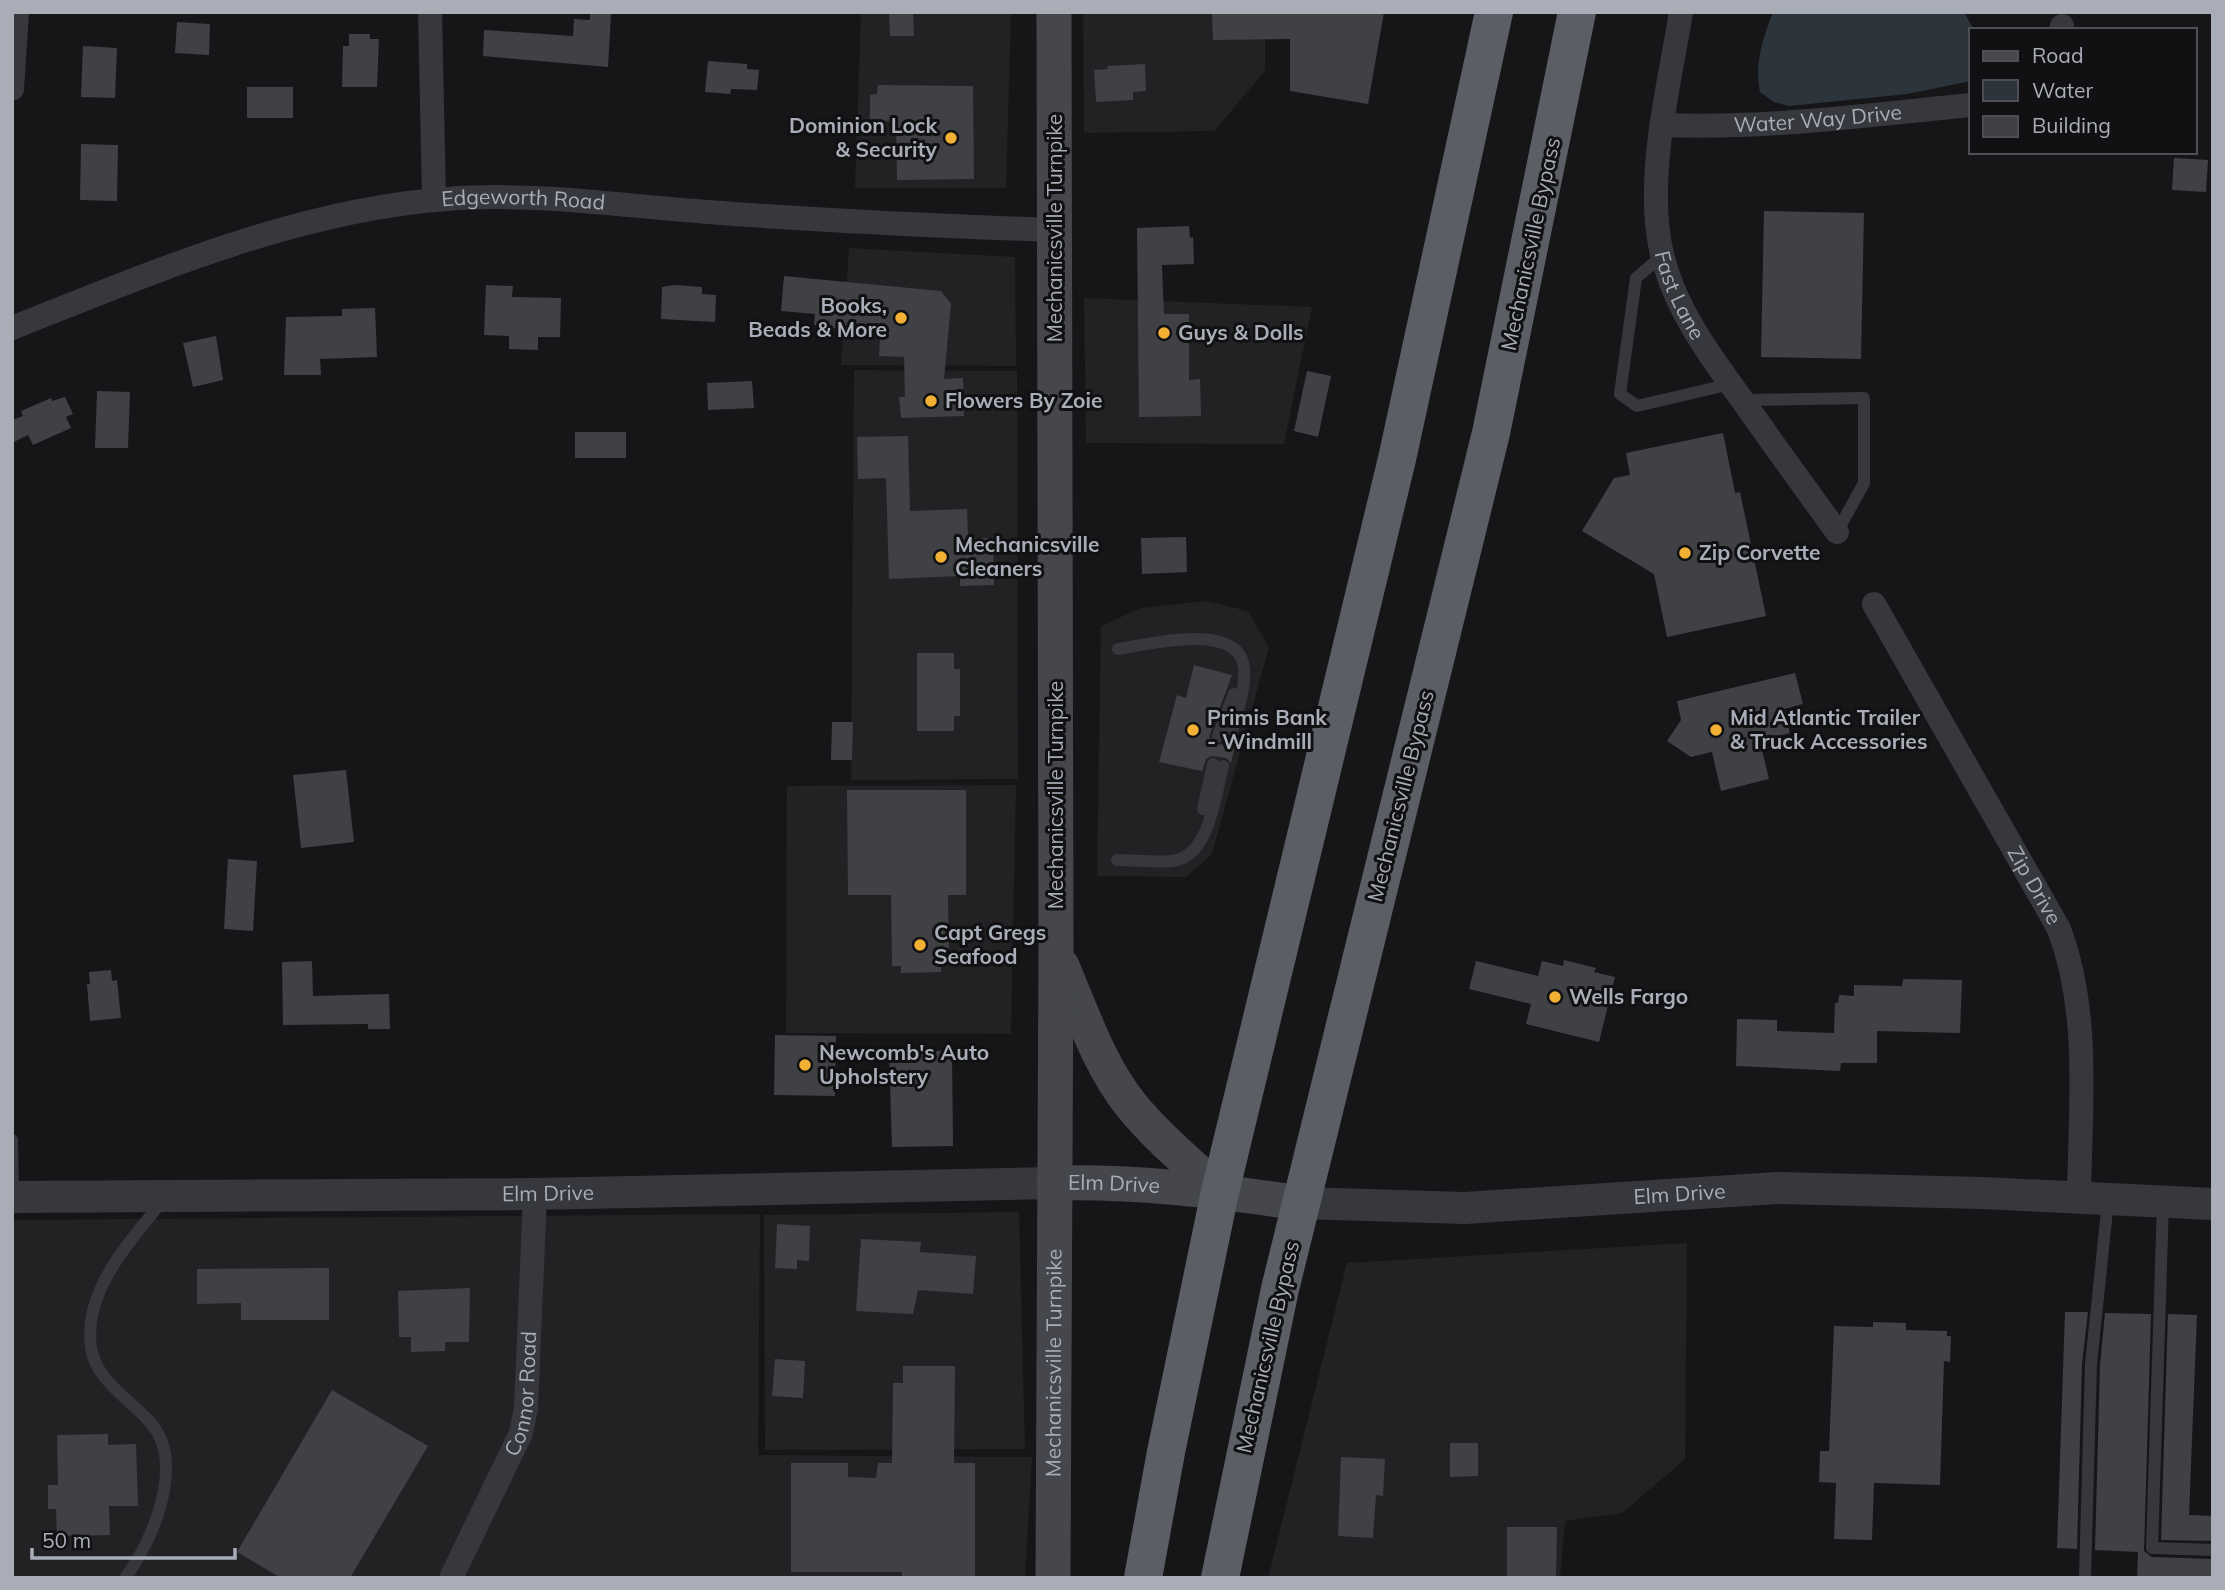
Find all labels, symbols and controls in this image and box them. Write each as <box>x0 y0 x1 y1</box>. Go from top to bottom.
legend <box>1969 28 2197 154</box>
text: Road <box>2032 42 2083 68</box>
text: Water <box>2032 77 2093 103</box>
street label: Water Way Drive <box>1733 98 1903 137</box>
place label: Dominion Lock & Security <box>789 112 938 162</box>
text: Building <box>2032 112 2111 138</box>
street label: Mechanicsville Turnpike <box>1041 114 1067 342</box>
marker: Dominion Lock & Security <box>943 130 959 146</box>
street label: Mechanicsville Bypass <box>1495 135 1565 353</box>
street label: Edgeworth Road <box>440 183 606 215</box>
street label: Fast Lane <box>1650 248 1711 344</box>
place label: Books, Beads & More <box>748 292 887 342</box>
marker: Books, Beads & More <box>893 310 909 326</box>
place label: Guys & Dolls <box>1178 319 1304 345</box>
marker: Guys & Dolls <box>1156 325 1172 341</box>
place label: Flowers By Zoie <box>945 387 1103 413</box>
marker: Flowers By Zoie <box>923 393 939 409</box>
place label: Mechanicsville Cleaners <box>955 531 1099 581</box>
place label: Zip Corvette <box>1699 539 1820 565</box>
marker: Zip Corvette <box>1677 545 1693 561</box>
marker: Mechanicsville Cleaners <box>933 549 949 565</box>
street label: Mechanicsville Turnpike <box>1042 681 1068 909</box>
street label: Mechanicsville Bypass <box>1361 687 1439 904</box>
place label: Primis Bank - Windmill <box>1207 704 1327 754</box>
place label: Mid Atlantic Trailer & Truck Accessories <box>1730 704 1927 754</box>
marker: Primis Bank - Windmill <box>1185 722 1201 738</box>
marker: Mid Atlantic Trailer & Truck Accessories <box>1708 722 1724 738</box>
street label: Zip Drive <box>2002 841 2068 929</box>
place label: Capt Gregs Seafood <box>934 919 1046 969</box>
marker: Capt Gregs Seafood <box>912 937 928 953</box>
place label: Wells Fargo <box>1569 983 1688 1009</box>
marker: Wells Fargo <box>1547 989 1563 1005</box>
place label: Newcomb's Auto Upholstery <box>819 1039 989 1089</box>
marker: Newcomb's Auto Upholstery <box>797 1057 813 1073</box>
street label: Elm Drive <box>1068 1169 1161 1198</box>
street label: Elm Drive <box>1633 1177 1726 1209</box>
street label: Elm Drive <box>502 1179 594 1206</box>
street label: Mechanicsville Bypass <box>1230 1238 1304 1456</box>
street label: Mechanicsville Turnpike <box>1039 1249 1067 1477</box>
street label: Connor Road <box>498 1331 541 1460</box>
scale bar <box>32 1516 234 1560</box>
text: 50 m <box>42 1527 91 1553</box>

